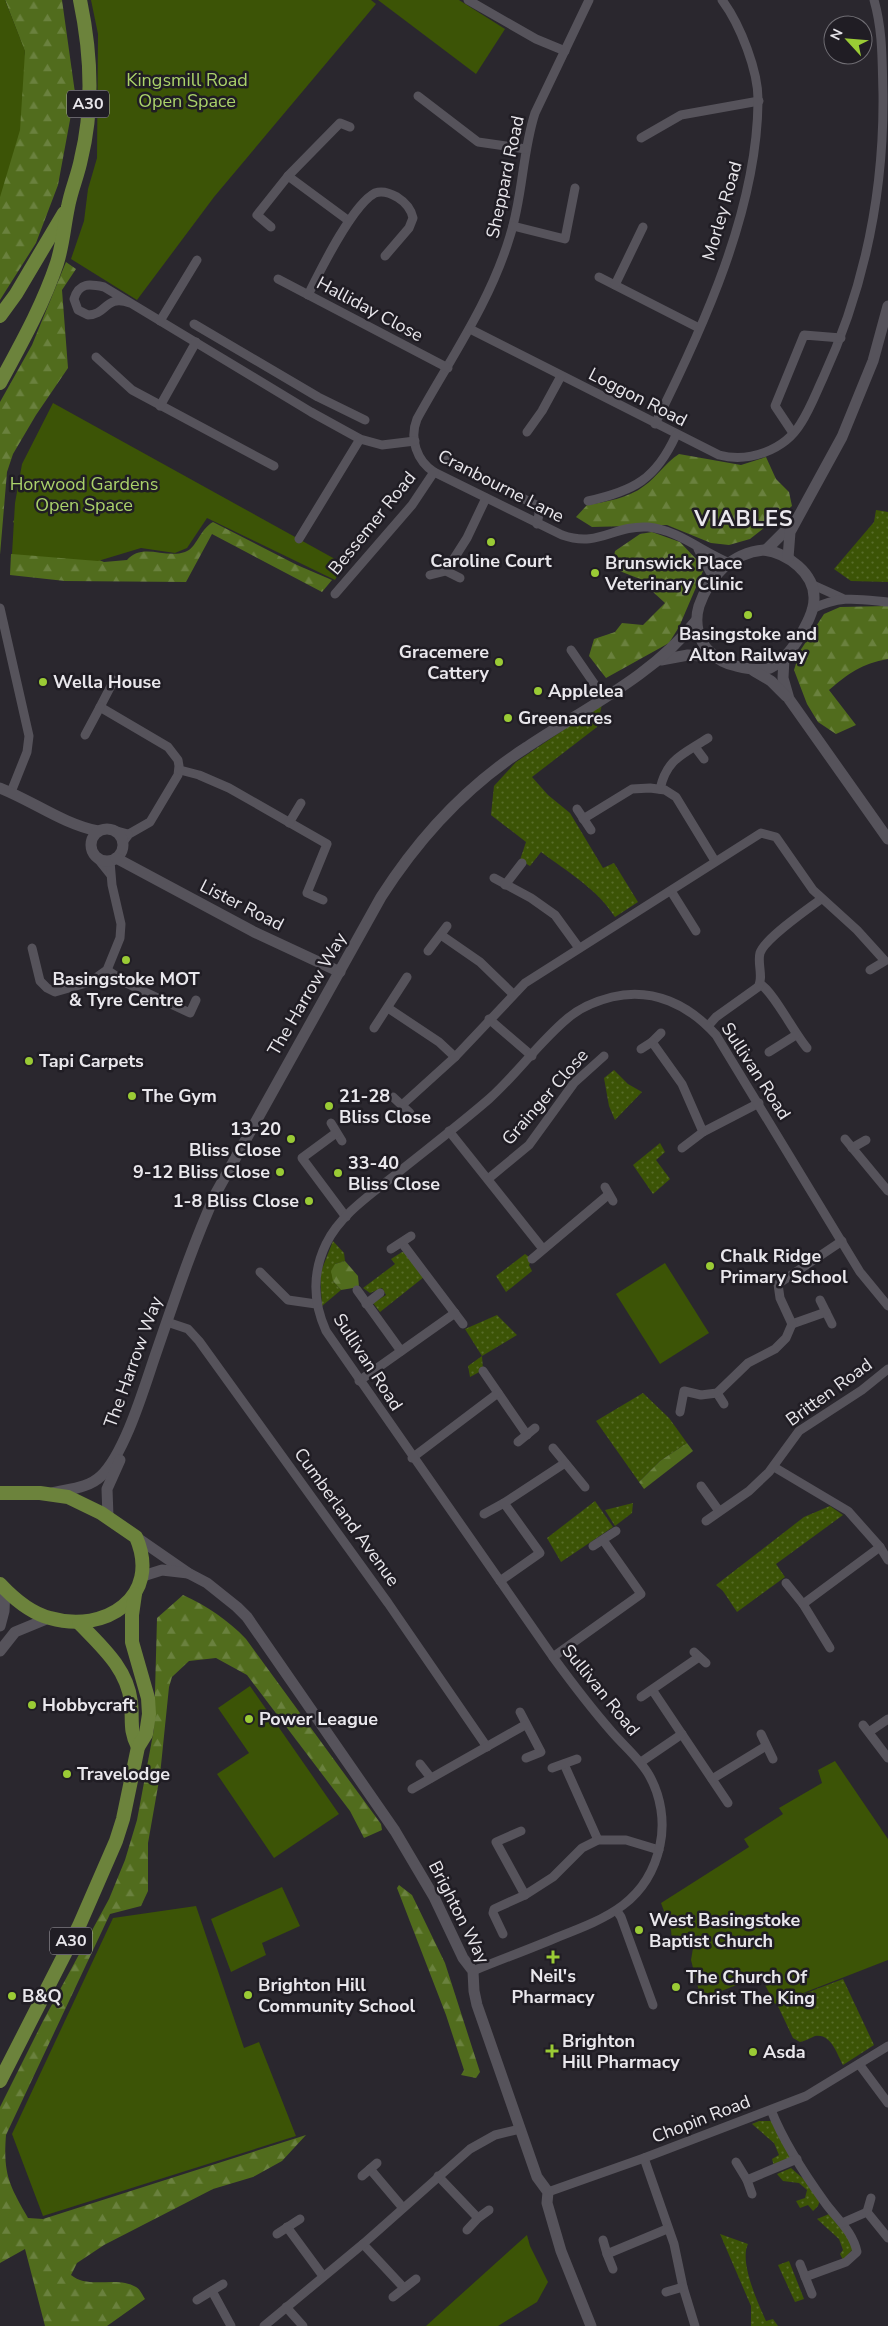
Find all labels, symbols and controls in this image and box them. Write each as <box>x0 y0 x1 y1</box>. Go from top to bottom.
north arrow <box>823 15 873 65</box>
text: N <box>826 26 848 43</box>
park label: Kingsmill Road Open Space <box>126 68 248 113</box>
road number: A30 <box>67 90 109 118</box>
street label: Sheppard Road <box>480 114 530 240</box>
street label: Morley Road <box>696 159 748 263</box>
street label: Halliday Close <box>312 271 428 347</box>
street label: Loggon Road <box>585 362 691 432</box>
street label: Cranbourne Lane <box>434 444 568 528</box>
street label: Bessemer Road <box>323 466 421 580</box>
park label: Horwood Gardens Open Space <box>10 472 158 517</box>
district label: VIABLES <box>693 504 794 534</box>
marker: Caroline Court <box>485 536 497 548</box>
place label: Caroline Court <box>430 549 552 573</box>
place label: Brunswick Place Veterinary Clinic <box>604 551 744 596</box>
marker: Brunswick Place Veterinary Clinic <box>589 567 601 579</box>
marker: Basingstoke and Alton Railway <box>742 609 754 621</box>
place label: Basingstoke and Alton Railway <box>679 622 817 667</box>
place label: Gracemere Cattery <box>399 640 490 685</box>
marker: Gracemere Cattery <box>493 656 505 668</box>
place label: Wella House <box>53 670 161 694</box>
marker: Wella House <box>37 676 49 688</box>
place label: Applelea <box>548 679 624 703</box>
marker: Applelea <box>532 685 544 697</box>
place label: Greenacres <box>518 706 612 730</box>
marker: Greenacres <box>502 712 514 724</box>
street label: Lister Road <box>196 874 288 936</box>
street label: The Harrow Way <box>262 927 352 1060</box>
marker: Basingstoke MOT & Tyre Centre <box>120 954 132 966</box>
place label: Basingstoke MOT & Tyre Centre <box>52 967 200 1012</box>
street label: Sullivan Road <box>716 1018 796 1124</box>
street label: Grainger Close <box>497 1044 593 1150</box>
place label: Tapi Carpets <box>39 1049 144 1073</box>
marker: Tapi Carpets <box>23 1055 35 1067</box>
place label: The Gym <box>142 1084 217 1108</box>
place label: 21-28 Bliss Close <box>339 1084 431 1129</box>
marker: The Gym <box>126 1090 138 1102</box>
marker: 21-28 Bliss Close <box>323 1100 335 1112</box>
place label: 13-20 Bliss Close <box>189 1117 281 1162</box>
marker: 13-20 Bliss Close <box>285 1133 297 1145</box>
place label: 33-40 Bliss Close <box>348 1151 440 1196</box>
place label: 9-12 Bliss Close <box>133 1160 270 1184</box>
marker: 9-12 Bliss Close <box>274 1166 286 1178</box>
marker: 33-40 Bliss Close <box>332 1167 344 1179</box>
place label: 1-8 Bliss Close <box>173 1189 299 1213</box>
marker: 1-8 Bliss Close <box>303 1195 315 1207</box>
place label: Chalk Ridge Primary School <box>720 1244 848 1289</box>
marker: Chalk Ridge Primary School <box>704 1260 716 1272</box>
street label: The Harrow Way <box>98 1292 168 1431</box>
street label: Sullivan Road <box>328 1309 408 1415</box>
street label: Britten Road <box>781 1352 877 1432</box>
street label: Cumberland Avenue <box>289 1443 405 1591</box>
street label: Sullivan Road <box>557 1639 645 1741</box>
place label: Hobbycraft <box>42 1693 135 1717</box>
marker: Hobbycraft <box>26 1699 38 1711</box>
place label: Power League <box>259 1707 378 1731</box>
marker: Power League <box>243 1713 255 1725</box>
place label: Travelodge <box>77 1762 170 1786</box>
marker: Travelodge <box>61 1768 73 1780</box>
street label: Brighton Way <box>423 1857 495 1968</box>
place label: West Basingstoke Baptist Church <box>649 1908 800 1953</box>
marker: West Basingstoke Baptist Church <box>633 1924 645 1936</box>
road number: A30 <box>50 1928 92 1954</box>
marker: Neil's Pharmacy <box>547 1951 559 1963</box>
place label: Neil's Pharmacy <box>512 1964 595 2009</box>
place label: The Church Of Christ The King <box>686 1965 815 2010</box>
place label: Brighton Hill Community School <box>258 1973 416 2018</box>
marker: The Church Of Christ The King <box>670 1981 682 1993</box>
place label: B&Q <box>22 1984 62 2008</box>
marker: Brighton Hill Community School <box>242 1989 254 2001</box>
marker: B&Q <box>6 1990 18 2002</box>
place label: Brighton Hill Pharmacy <box>562 2029 680 2074</box>
place label: Asda <box>763 2040 806 2064</box>
marker: Brighton Hill Pharmacy <box>546 2045 558 2057</box>
marker: Asda <box>747 2046 759 2058</box>
street label: Chopin Road <box>648 2089 754 2149</box>

